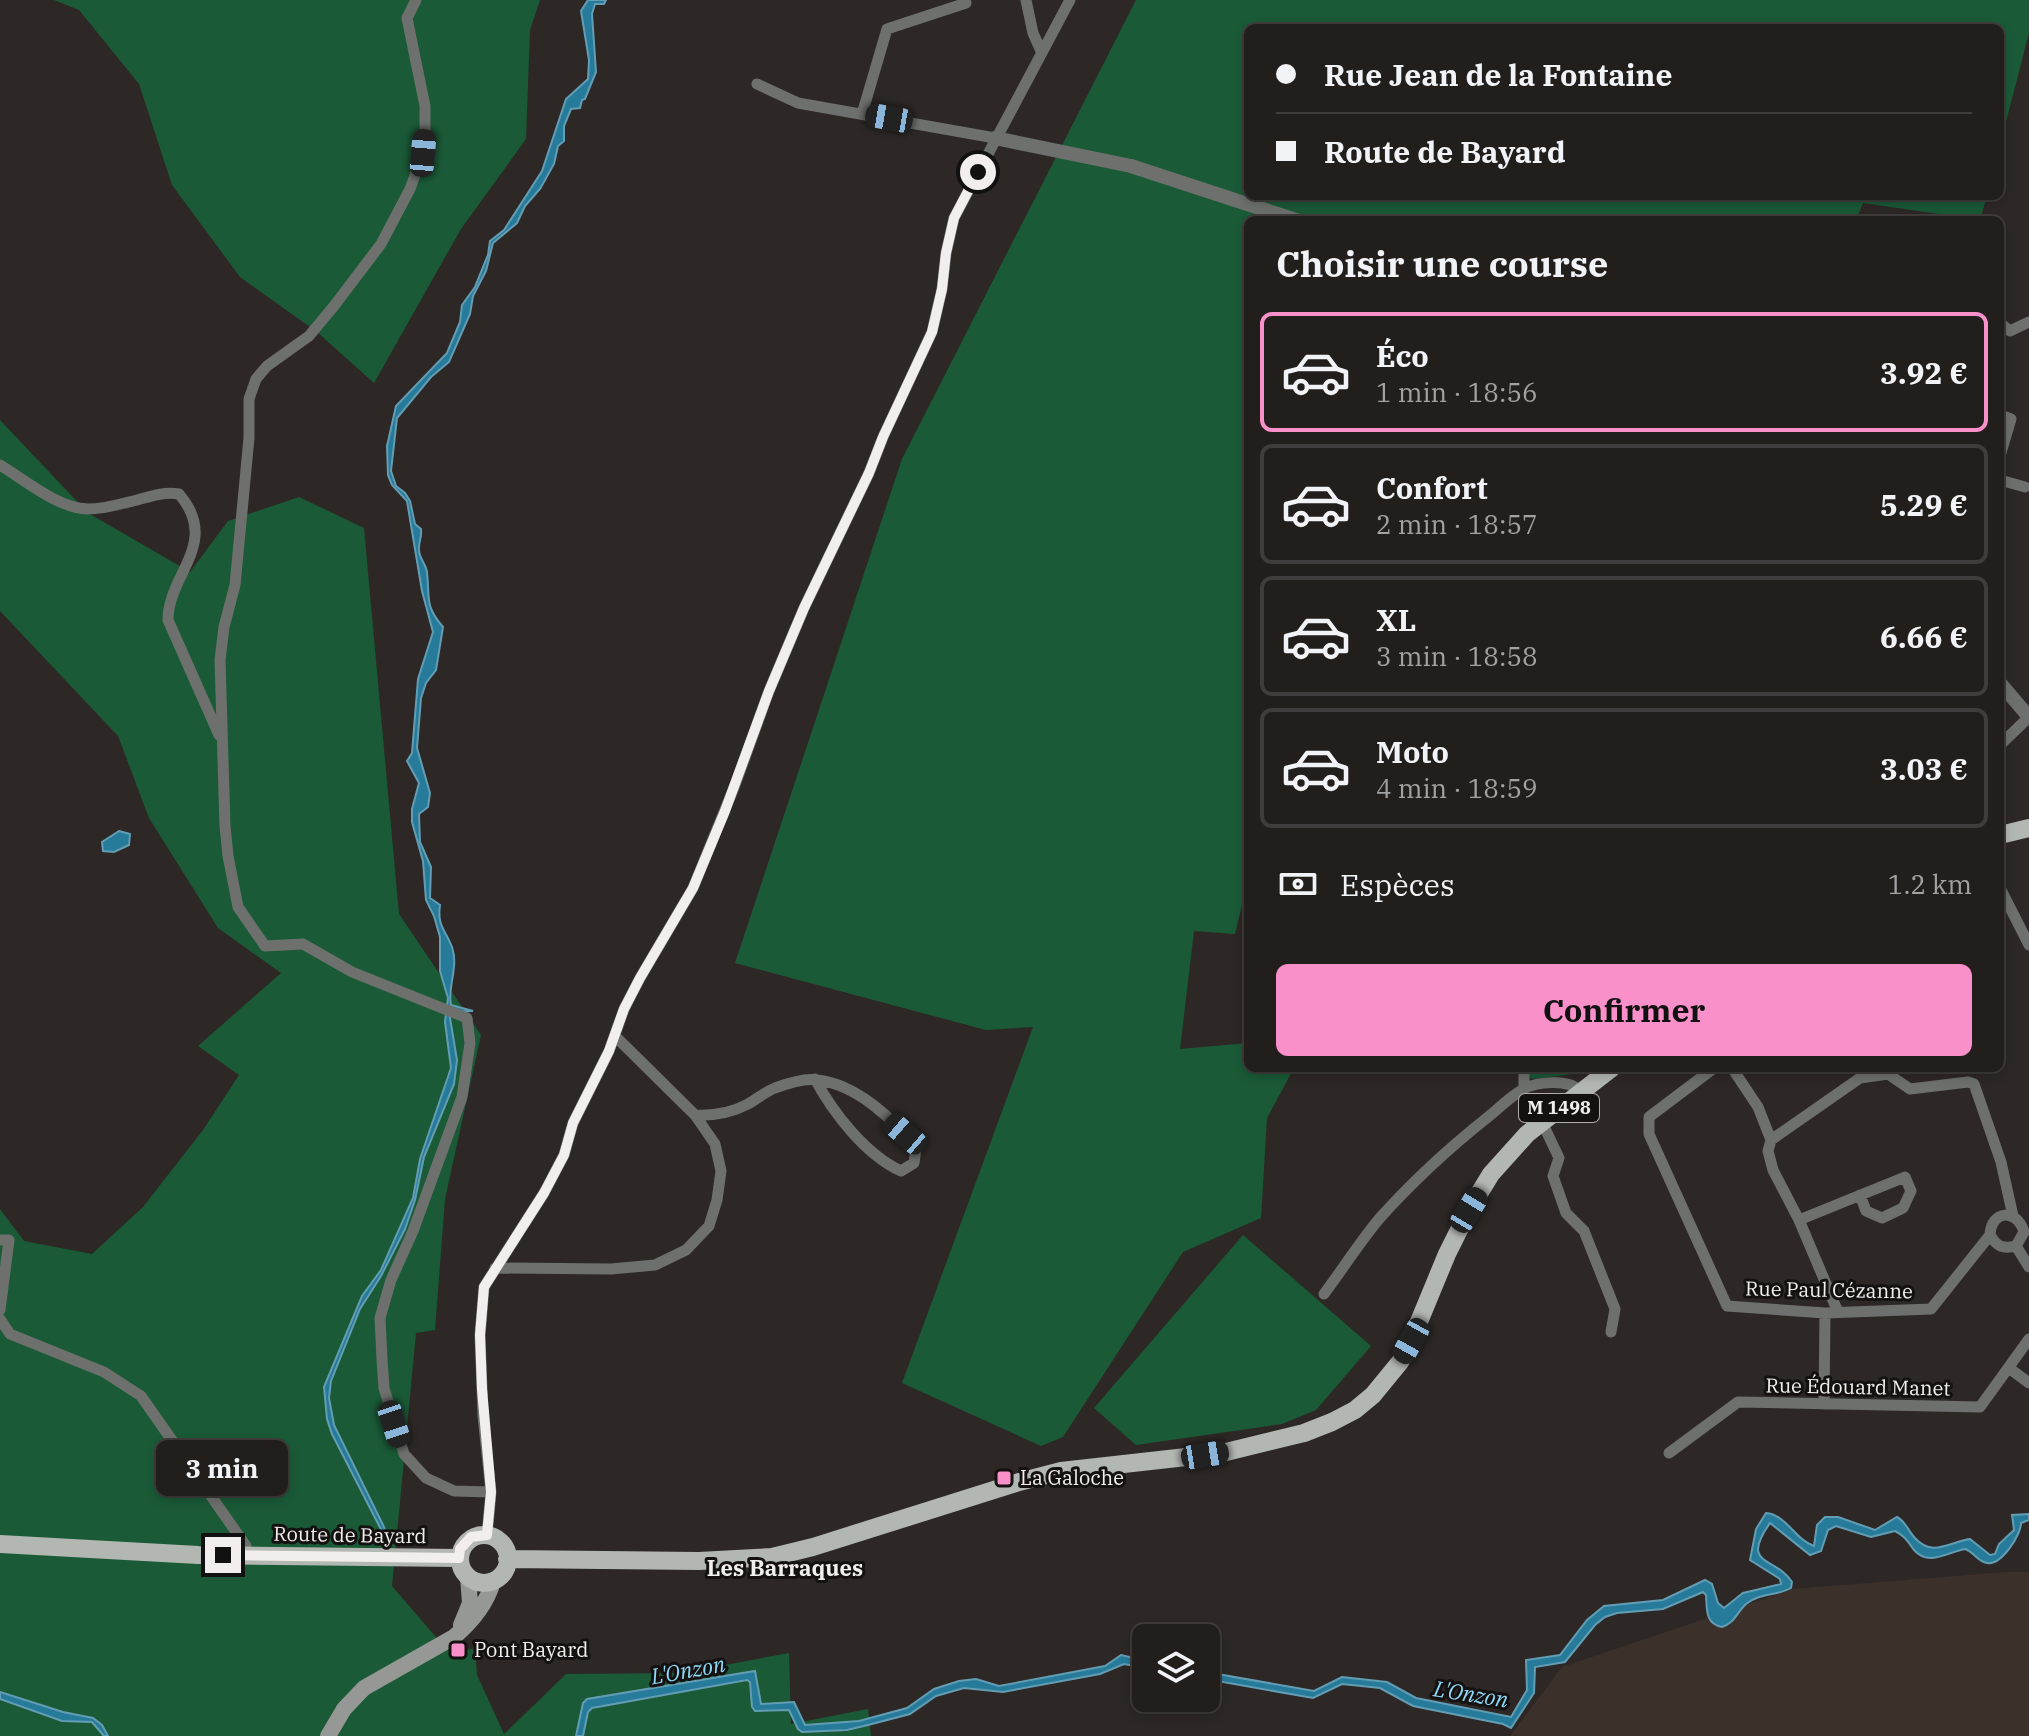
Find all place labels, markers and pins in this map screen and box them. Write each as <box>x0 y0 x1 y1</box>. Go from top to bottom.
place label: La Galoche <box>1020 1464 1124 1491</box>
marker: La Galoche <box>995 1469 1013 1487</box>
place label: Pont Bayard <box>474 1636 588 1663</box>
marker: Pont Bayard <box>449 1641 467 1659</box>

